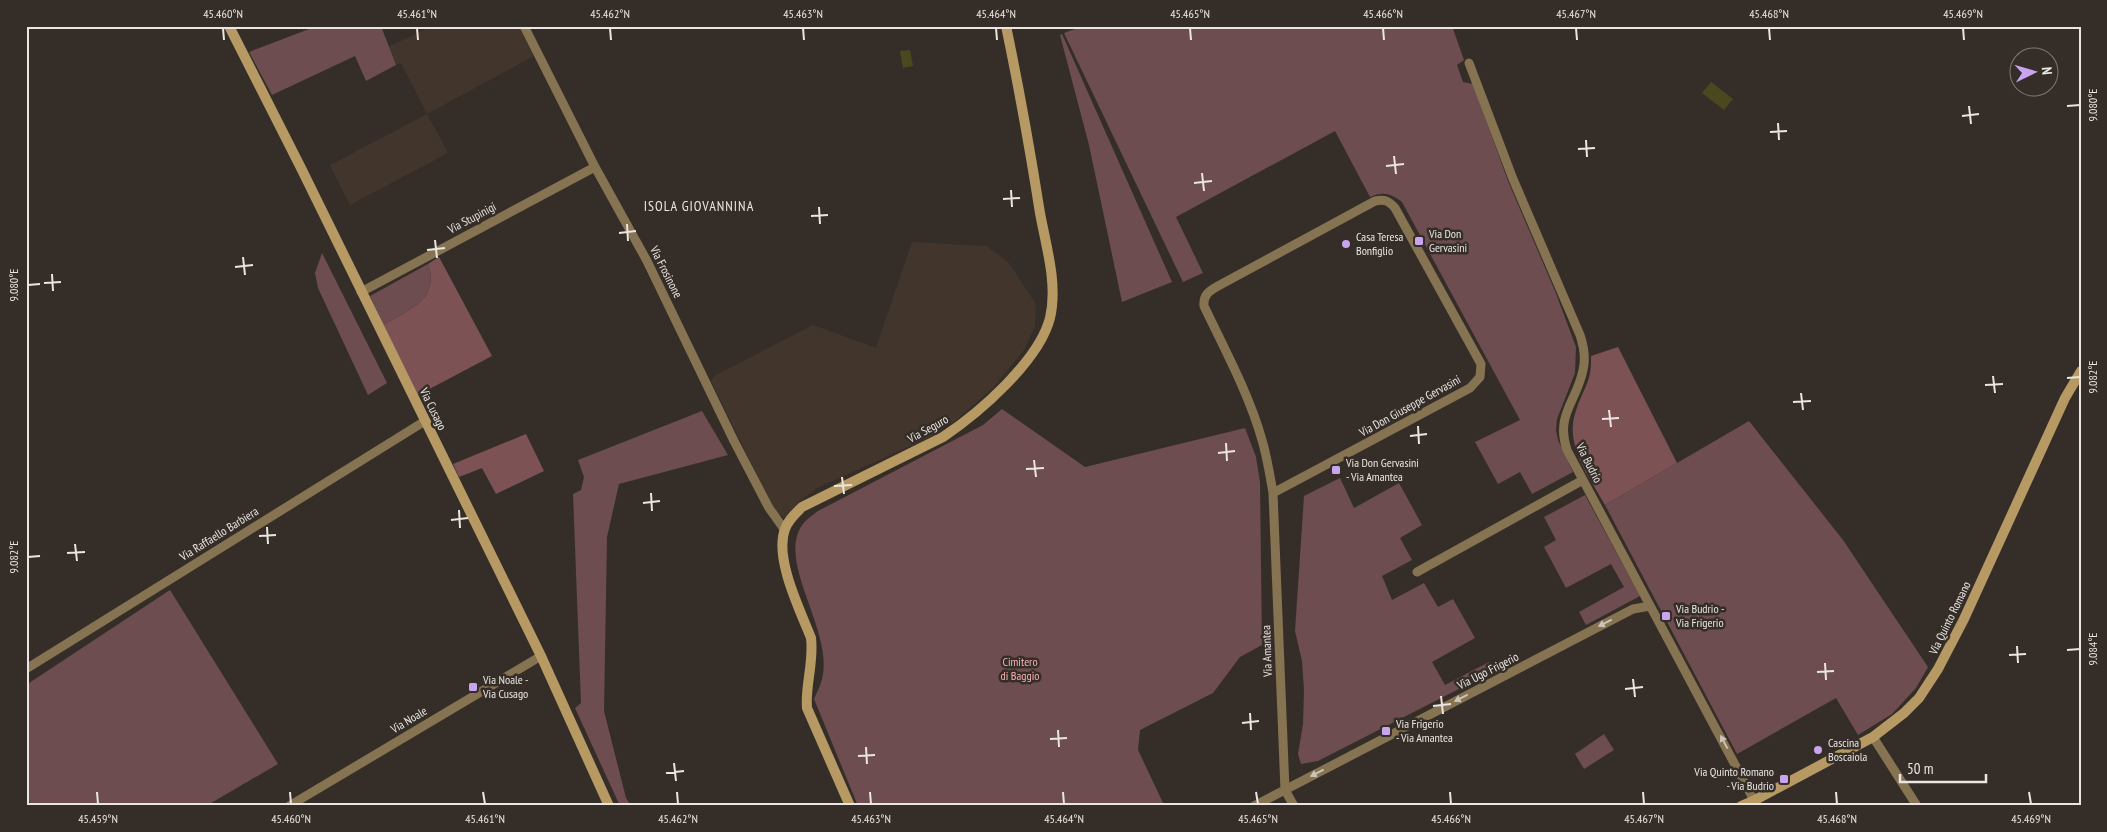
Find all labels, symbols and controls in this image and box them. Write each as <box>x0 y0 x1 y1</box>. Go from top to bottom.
text: 45.460°N <box>203 6 243 21</box>
text: 45.461°N <box>397 6 437 21</box>
text: 45.462°N <box>590 6 630 21</box>
text: 45.463°N <box>783 6 823 21</box>
text: 45.464°N <box>976 6 1016 21</box>
text: 45.465°N <box>1170 6 1210 21</box>
text: 45.466°N <box>1363 6 1403 21</box>
text: 45.467°N <box>1556 6 1596 21</box>
text: 45.468°N <box>1749 6 1789 21</box>
text: 45.469°N <box>1943 6 1983 21</box>
north arrow <box>2010 48 2060 98</box>
text: N <box>2038 66 2056 75</box>
text: 9.080°E <box>2085 89 2100 122</box>
district label: ISOLA GIOVANNINA <box>644 197 754 215</box>
street label: Via Stupinigi <box>444 199 499 237</box>
place label: Via Don Gervasini <box>1428 226 1467 255</box>
place label: Casa Teresa Bonfiglio <box>1356 229 1404 258</box>
marker: Via Don Gervasini <box>1413 235 1425 247</box>
marker: Casa Teresa Bonfiglio <box>1340 238 1352 250</box>
street label: Via Frosinone <box>647 242 686 300</box>
text: 9.080°E <box>6 269 21 302</box>
text: 9.082°E <box>2085 361 2100 394</box>
street label: Via Don Giuseppe Gervasini <box>1356 371 1463 440</box>
street label: Via Cusago <box>416 384 450 432</box>
street label: Via Seguro <box>904 411 951 446</box>
street label: Via Budrio <box>1573 439 1606 485</box>
place label: Via Don Gervasini - Via Amantea <box>1345 455 1419 484</box>
marker: Via Don Gervasini - Via Amantea <box>1330 464 1342 476</box>
street label: Via Raffaello Barbiera <box>176 503 261 564</box>
text: 9.082°E <box>6 541 21 574</box>
street label: Via Quinto Romano <box>1925 579 1974 658</box>
place label: Via Budrio - Via Frigerio <box>1675 601 1725 630</box>
marker: Via Budrio - Via Frigerio <box>1660 610 1672 622</box>
one-way arrow <box>1599 619 1612 628</box>
street label: Via Amantea <box>1258 625 1275 678</box>
text: 9.084°E <box>2085 633 2100 666</box>
street label: Via Ugo Frigerio <box>1454 649 1521 693</box>
park label: Cimitero di Baggio <box>1001 654 1039 683</box>
place label: Via Noale - Via Cusago <box>482 672 529 701</box>
marker: Via Noale - Via Cusago <box>467 681 479 693</box>
one-way arrow <box>1454 694 1468 702</box>
street label: Via Noale <box>387 703 430 737</box>
place label: Via Frigerio - Via Amantea <box>1395 716 1453 745</box>
marker: Via Frigerio - Via Amantea <box>1380 725 1392 737</box>
one-way arrow <box>1720 735 1728 749</box>
place label: Cascina Boscaiola <box>1828 735 1868 764</box>
marker: Cascina Boscaiola <box>1812 744 1824 756</box>
scale bar <box>1900 752 1986 784</box>
text: 50 m <box>1907 759 1933 778</box>
place label: Via Quinto Romano - Via Budrio <box>1693 764 1774 793</box>
one-way arrow <box>1310 769 1324 777</box>
marker: Via Quinto Romano - Via Budrio <box>1778 773 1790 785</box>
text: 45.459°N <box>78 811 118 826</box>
text: 45.460°N <box>271 811 311 826</box>
text: 45.461°N <box>465 811 505 826</box>
text: 45.462°N <box>658 811 698 826</box>
text: 45.463°N <box>851 811 891 826</box>
text: 45.464°N <box>1044 811 1084 826</box>
text: 45.465°N <box>1238 811 1278 826</box>
text: 45.466°N <box>1431 811 1471 826</box>
text: 45.467°N <box>1624 811 1664 826</box>
text: 45.468°N <box>1817 811 1857 826</box>
text: 45.469°N <box>2011 811 2051 826</box>

